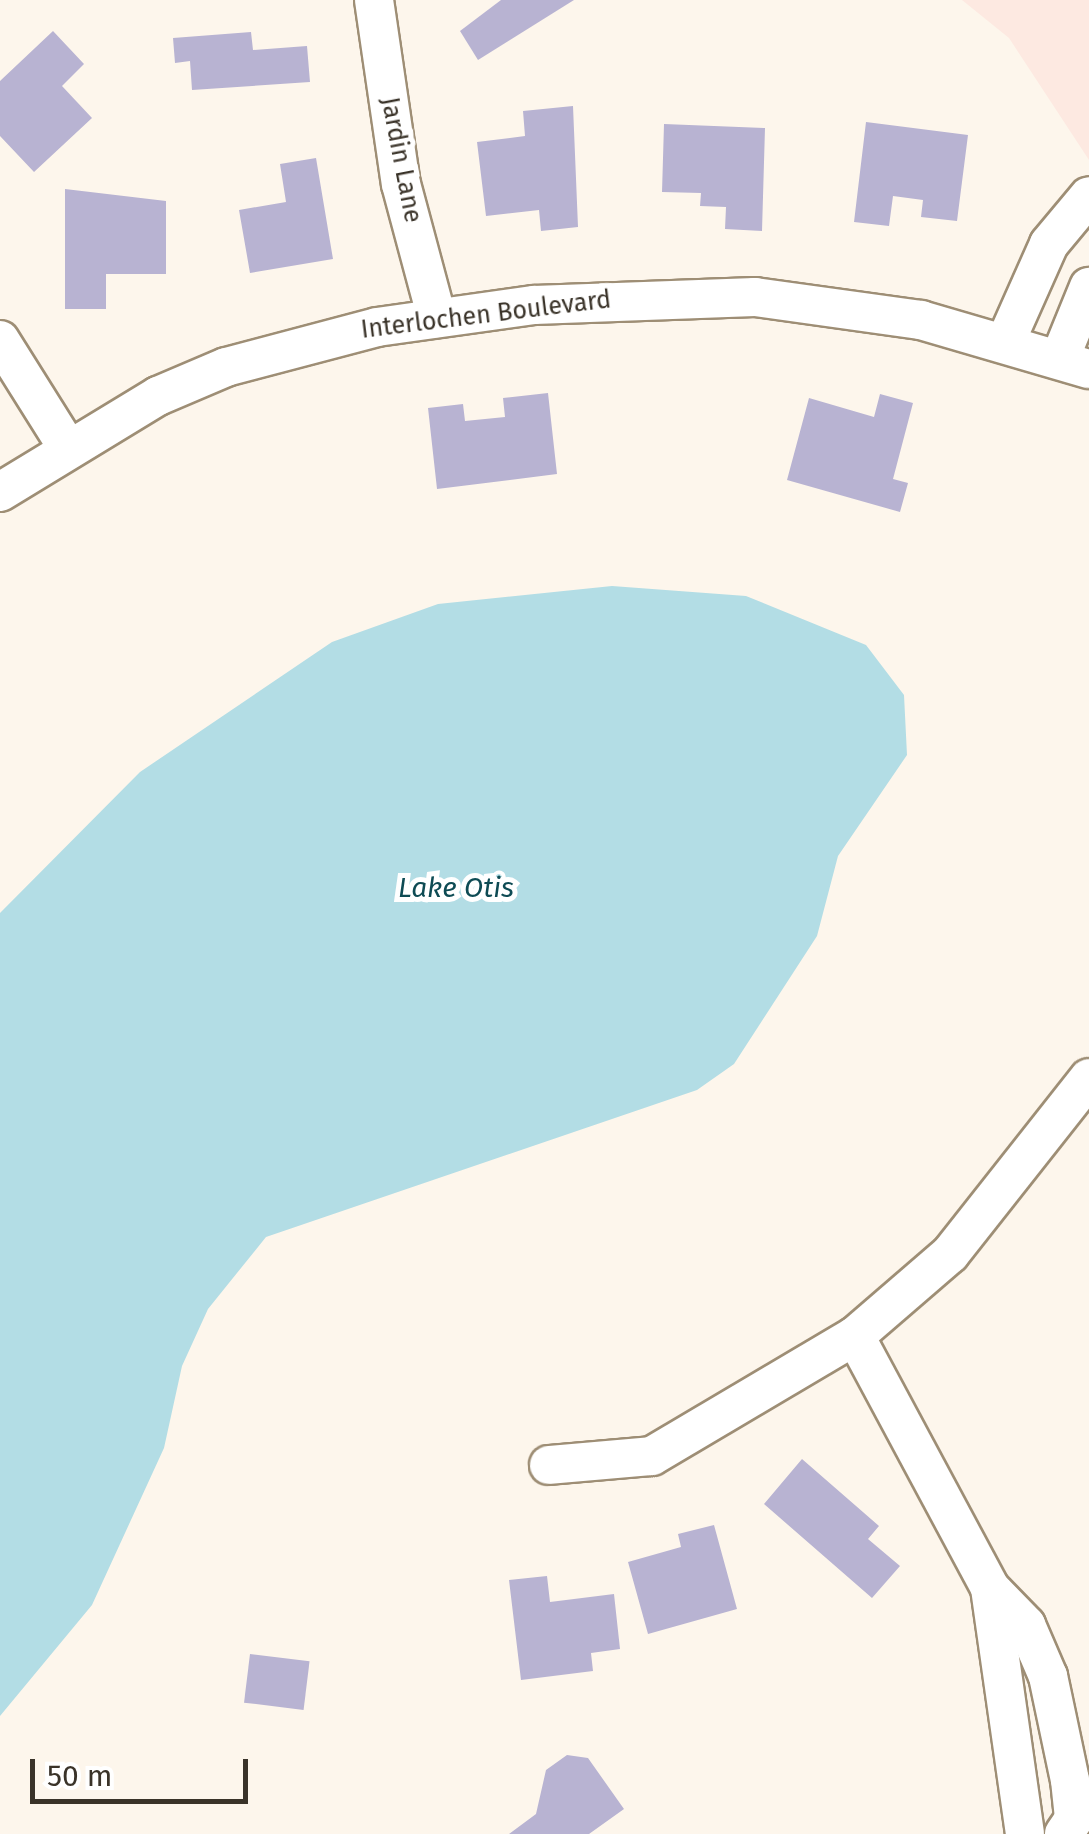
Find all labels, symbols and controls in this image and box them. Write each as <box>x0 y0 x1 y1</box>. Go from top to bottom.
street label: Jardin Lane <box>374 95 428 225</box>
street label: Interlochen Boulevard <box>359 285 613 345</box>
water label: Lake Otis <box>398 871 514 905</box>
scale bar <box>35 1739 252 1801</box>
text: 50 m <box>47 1758 112 1794</box>

